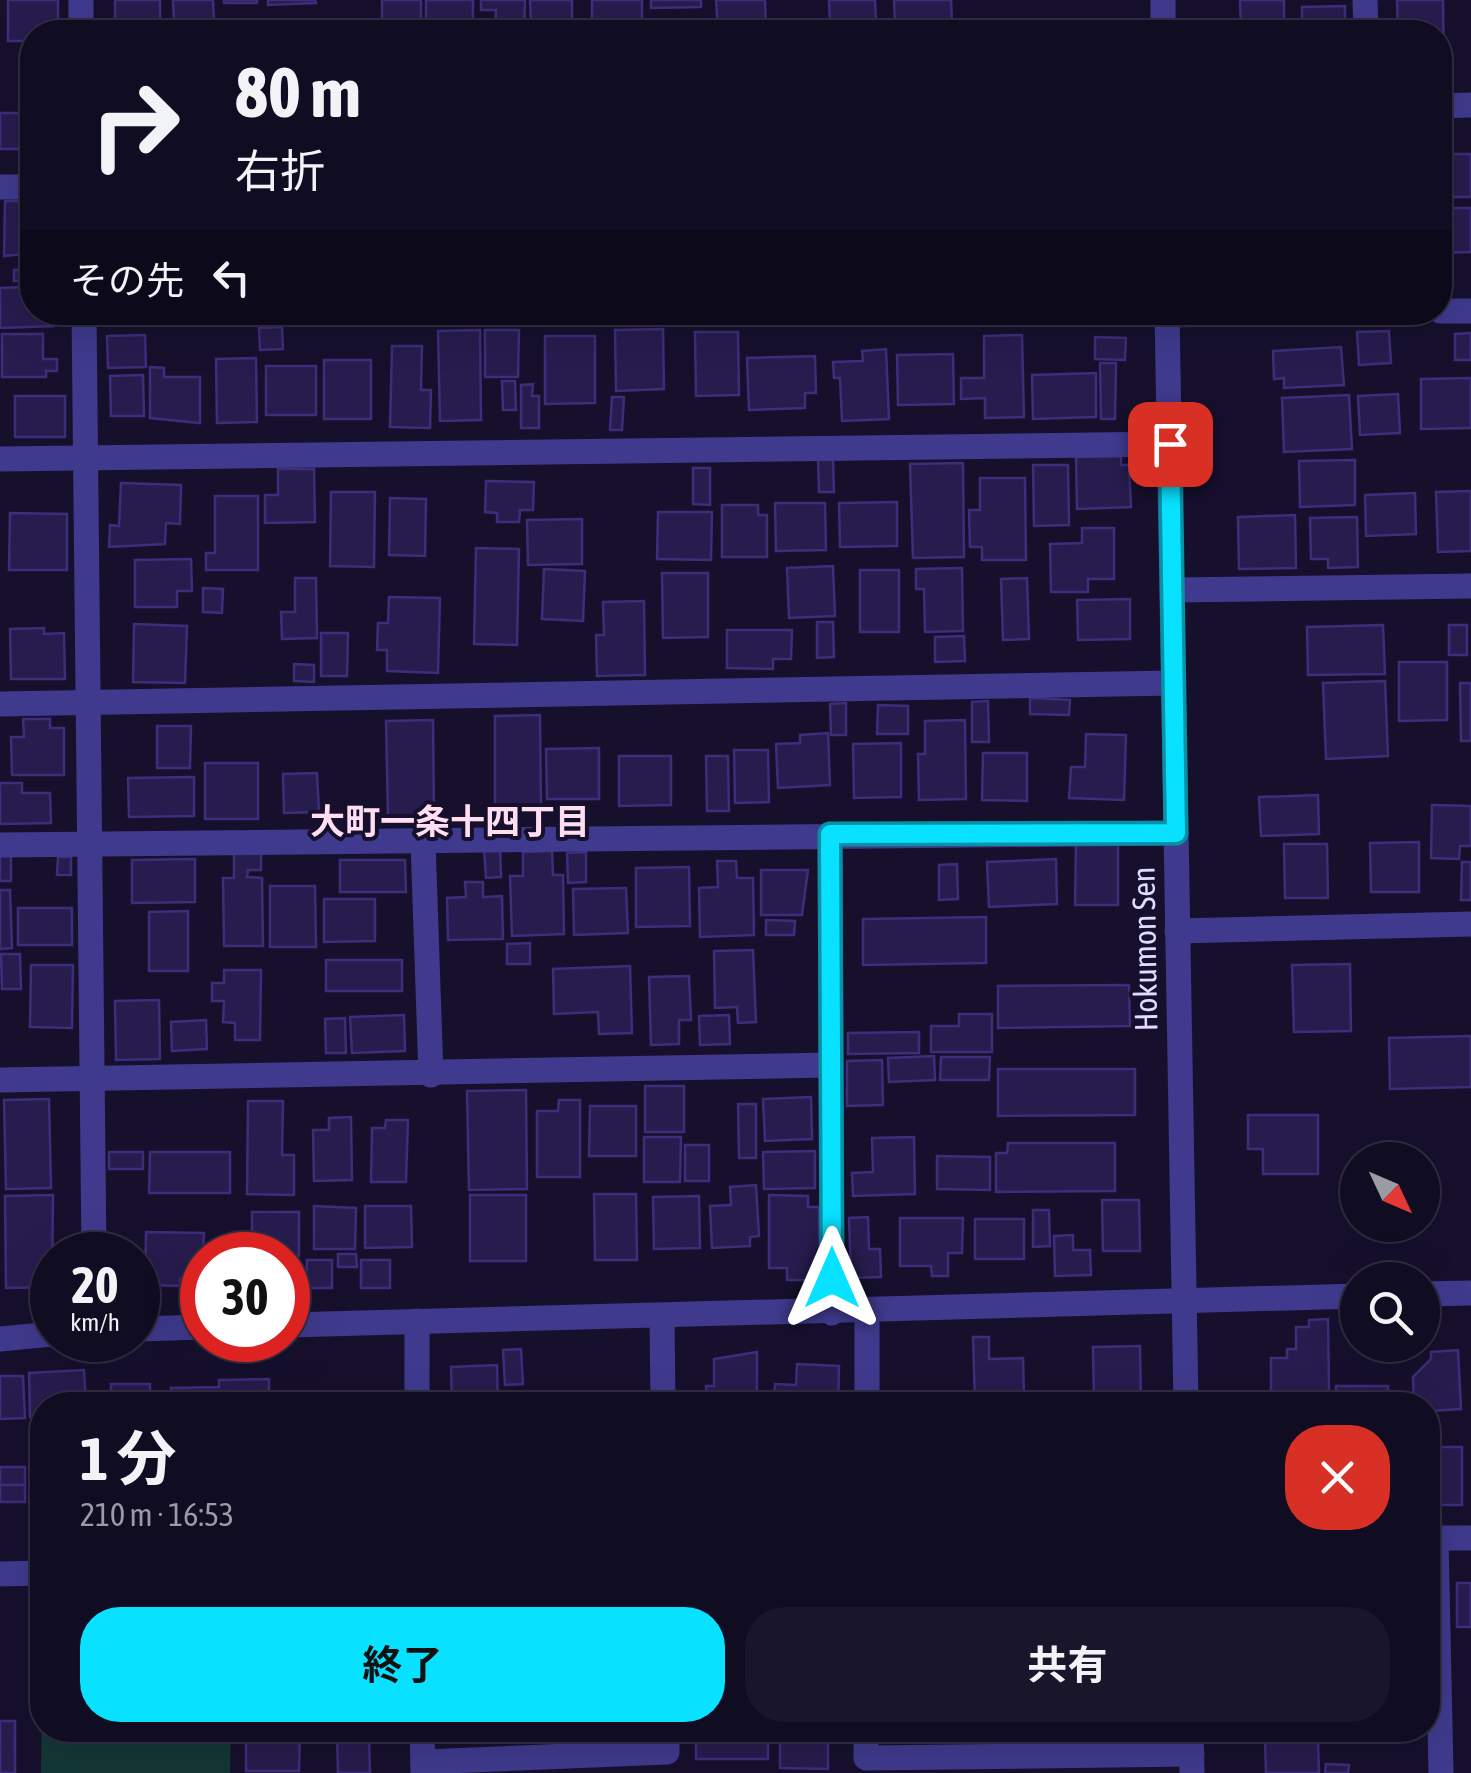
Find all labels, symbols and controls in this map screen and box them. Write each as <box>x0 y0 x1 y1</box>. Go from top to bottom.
text: 80 m <box>235 52 361 132</box>
icon: right <box>70 60 200 190</box>
text: 右折 <box>235 145 325 197</box>
icon: left <box>204 250 259 305</box>
text: その先 <box>70 259 184 302</box>
pin <box>1128 402 1213 487</box>
icon: arrive <box>1143 417 1198 472</box>
district label: 大町一条十四丁目 <box>310 801 590 841</box>
street label: Hokumon Sen <box>1125 866 1164 1032</box>
north arrow <box>1340 1142 1440 1242</box>
map controls <box>1340 1142 1440 1362</box>
position arrow <box>780 1226 884 1330</box>
speed limit sign: 30 <box>180 1232 310 1362</box>
text: 20 <box>71 1256 118 1314</box>
button: search <box>1340 1262 1440 1362</box>
text: km/h <box>70 1308 120 1336</box>
text: 1 分 <box>80 1424 176 1493</box>
button: close <box>1285 1425 1390 1530</box>
text: 210 m · 16:53 <box>80 1496 234 1533</box>
button: 終了 <box>80 1607 725 1722</box>
button: 共有 <box>745 1607 1390 1722</box>

